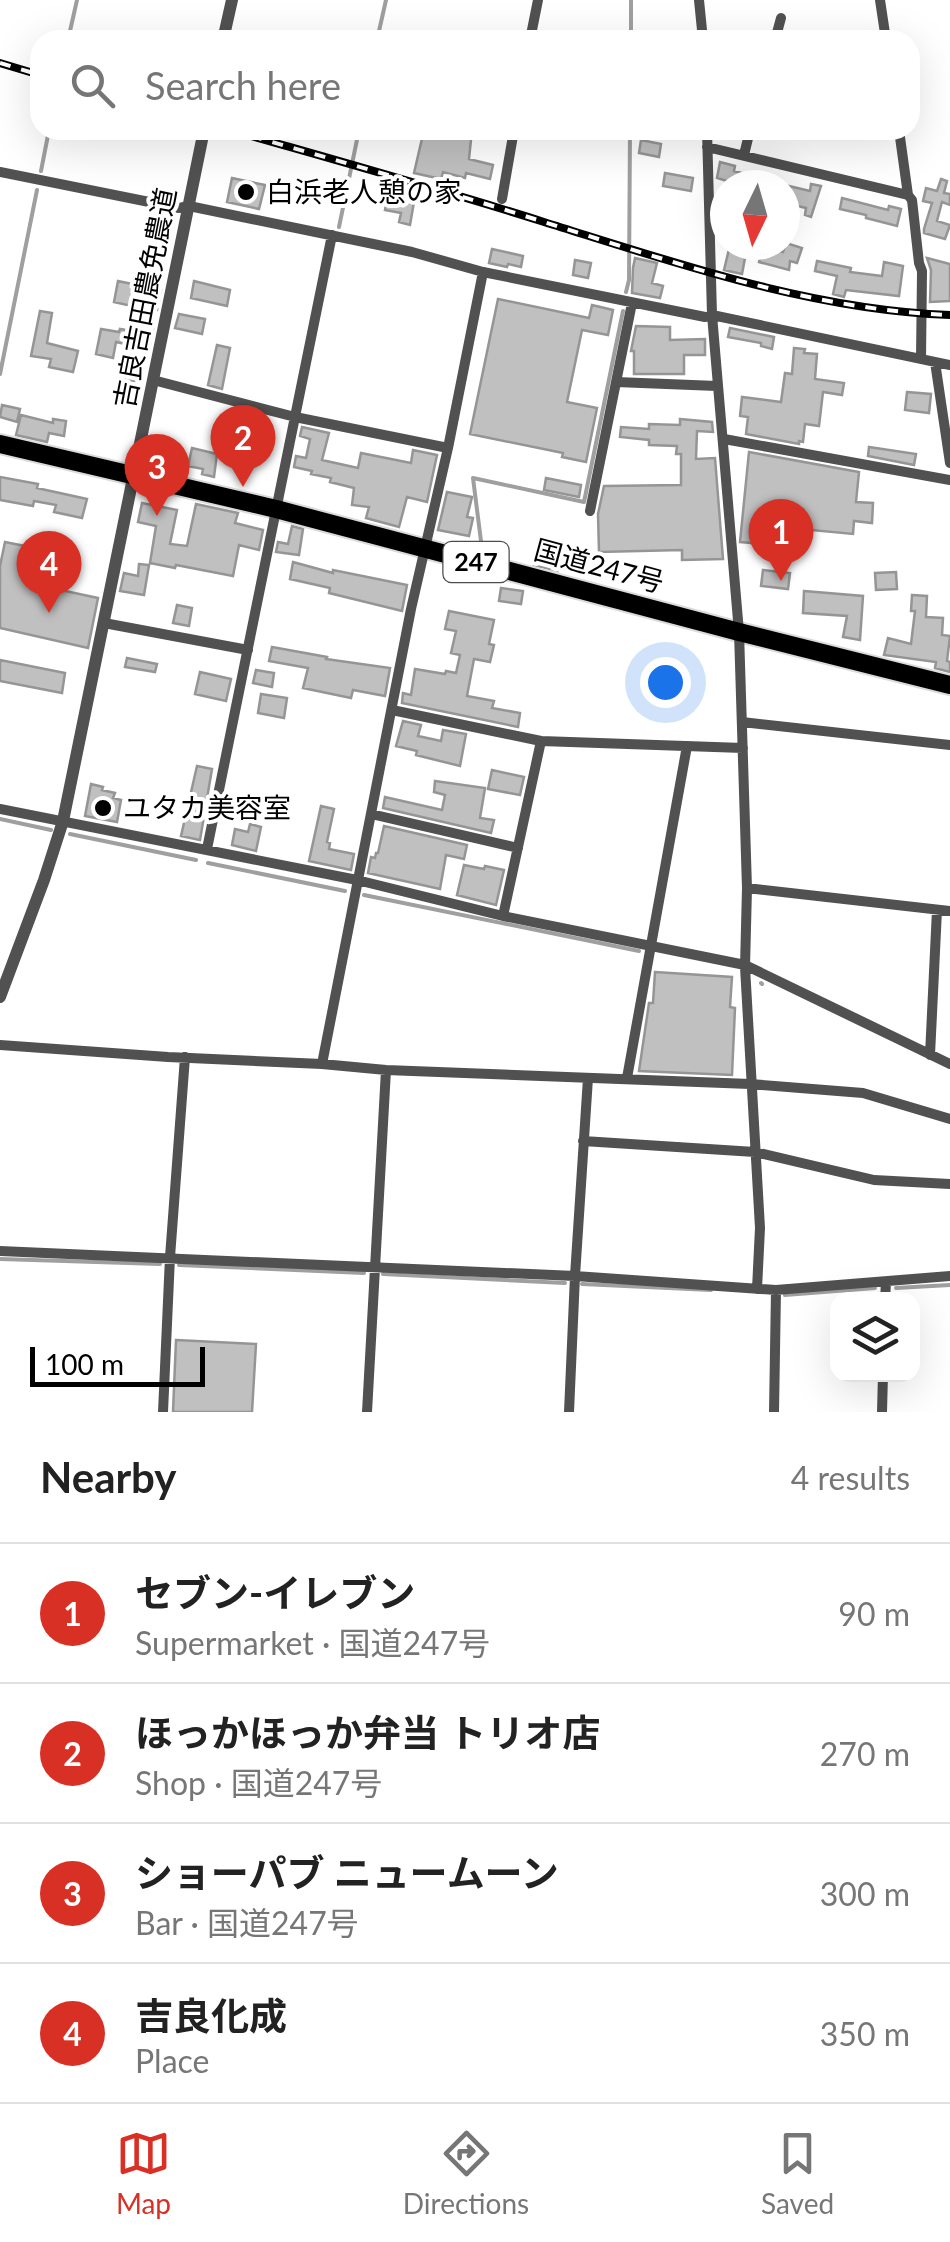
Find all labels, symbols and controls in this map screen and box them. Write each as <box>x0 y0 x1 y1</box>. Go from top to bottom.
search box <box>30 30 920 140</box>
icon: search <box>65 58 120 113</box>
text: Search here <box>145 62 341 108</box>
north arrow <box>710 170 800 260</box>
place label: 白浜老人憩の家 <box>266 174 462 208</box>
marker: 白浜老人憩の家 <box>235 181 257 203</box>
street label: 吉良吉田農免農道 <box>106 185 182 411</box>
pin: 2 <box>210 404 276 487</box>
pin: 3 <box>124 434 190 516</box>
pin: 1 <box>748 498 814 581</box>
pin: 4 <box>17 530 82 613</box>
street label: 国道247号 <box>531 531 668 599</box>
road number: 247 <box>444 542 508 582</box>
your location <box>640 657 691 708</box>
place label: ユタカ美容室 <box>123 790 291 824</box>
marker: ユタカ美容室 <box>92 797 114 819</box>
map controls <box>830 1292 920 1382</box>
button: layers <box>830 1292 920 1382</box>
scale bar <box>30 1342 205 1386</box>
text: 100 m <box>45 1347 124 1381</box>
text: Nearby <box>40 1452 177 1502</box>
text: 4 results <box>791 1458 910 1497</box>
text: セブン-イレブン <box>135 1569 415 1615</box>
text: 1 <box>63 1594 82 1633</box>
text: 90 m <box>838 1594 910 1633</box>
text: Supermarket · 国道247号 <box>135 1623 490 1662</box>
text: ほっかほっか弁当 トリオ店 <box>135 1709 600 1755</box>
text: 2 <box>63 1734 82 1773</box>
text: 270 m <box>820 1734 910 1773</box>
text: Shop · 国道247号 <box>135 1763 382 1802</box>
text: ショーパブ ニュームーン <box>135 1849 559 1895</box>
text: 3 <box>63 1874 82 1913</box>
text: 300 m <box>820 1874 910 1913</box>
text: Bar · 国道247号 <box>135 1903 359 1942</box>
text: 吉良化成 <box>135 1992 287 2038</box>
text: 4 <box>63 2014 82 2053</box>
text: 350 m <box>820 2014 910 2053</box>
text: Place <box>135 2041 209 2080</box>
tab: Map <box>116 2126 171 2220</box>
tab: Directions <box>403 2126 529 2220</box>
tab: Saved <box>761 2126 834 2220</box>

